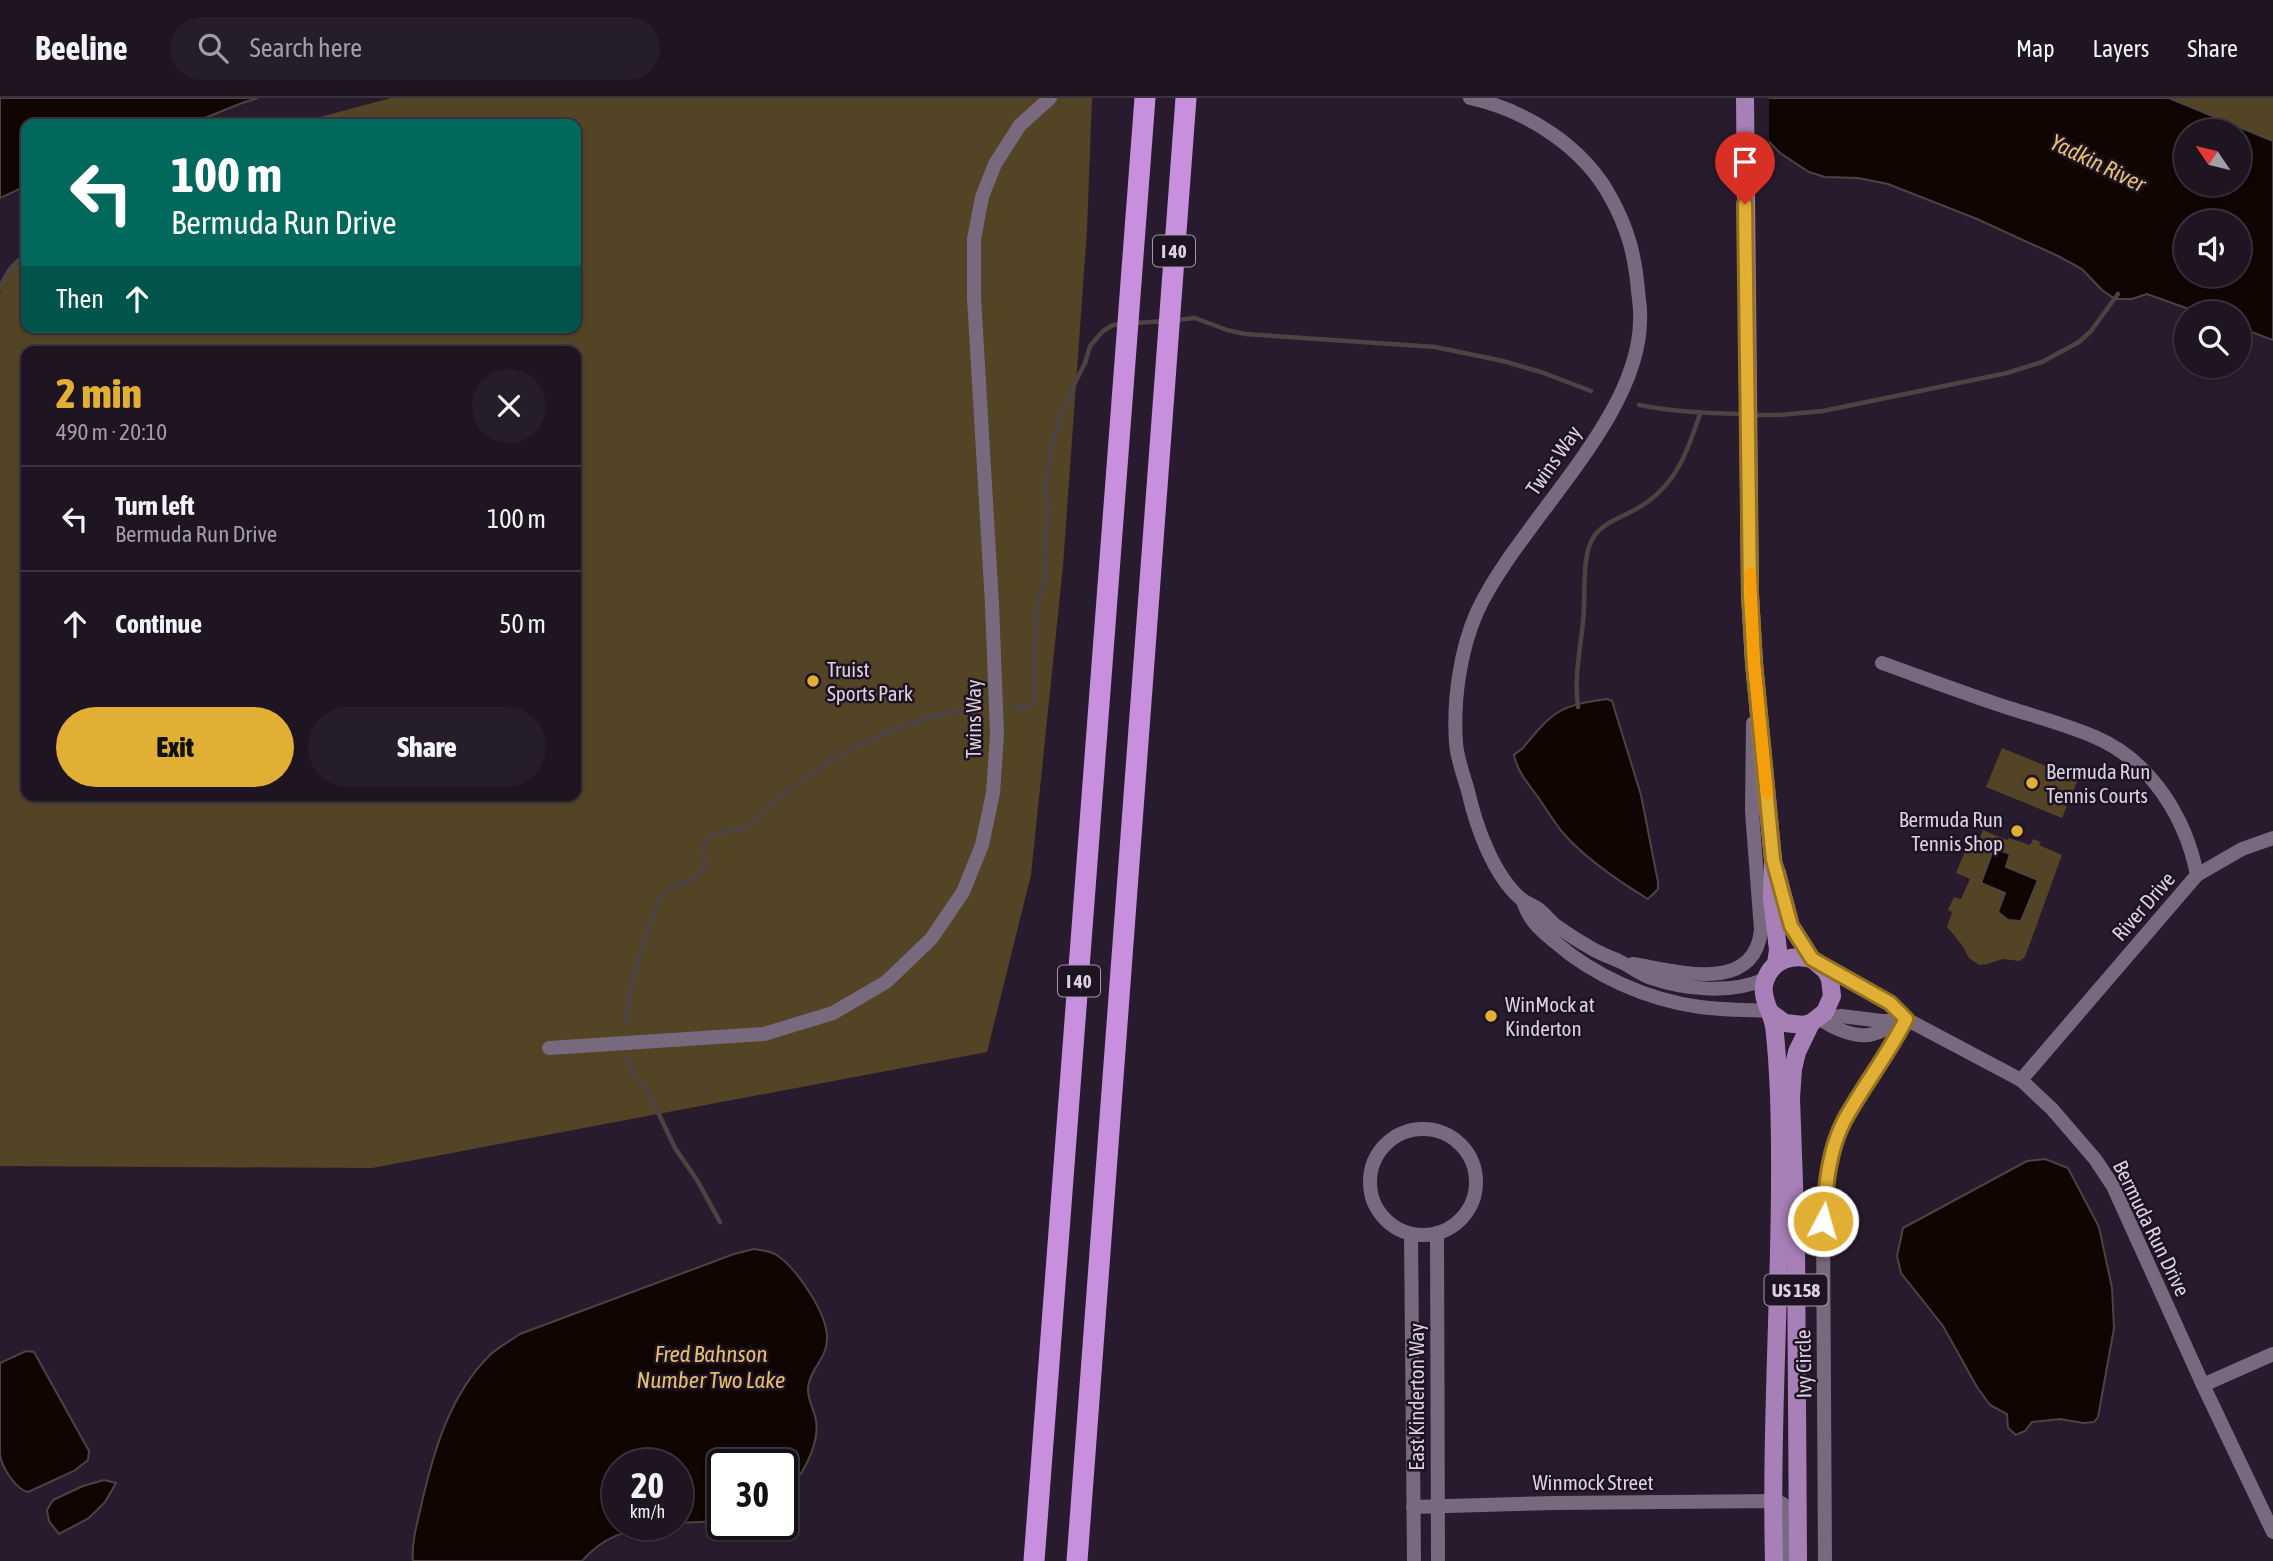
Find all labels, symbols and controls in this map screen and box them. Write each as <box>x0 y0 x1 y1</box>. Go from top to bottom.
search box <box>170 17 660 80</box>
text: Beeline <box>35 29 128 67</box>
icon: search <box>194 29 232 67</box>
text: Search here <box>250 33 362 63</box>
text: Map <box>2016 35 2055 62</box>
text: Layers <box>2093 35 2149 62</box>
text: Share <box>2187 35 2238 62</box>
north arrow <box>2174 119 2250 196</box>
map controls <box>2174 119 2251 378</box>
water label: Yadkin River <box>2046 129 2151 198</box>
pin <box>1715 132 1775 204</box>
icon: arrive <box>1726 143 1764 181</box>
text: 100 m <box>171 146 282 202</box>
icon: left <box>56 147 147 238</box>
text: Bermuda Run Drive <box>171 204 397 241</box>
button: sound <box>2174 210 2251 287</box>
road number: I 40 <box>1153 236 1195 266</box>
icon: ahead <box>118 280 156 318</box>
text: Then <box>56 284 104 314</box>
button: search <box>2174 301 2251 378</box>
text: 2 min <box>56 369 142 417</box>
button: close <box>472 369 546 443</box>
text: 490 m · 20:10 <box>56 419 167 445</box>
street label: Twins Way <box>1520 420 1586 499</box>
text: Turn left <box>115 491 195 521</box>
icon: left <box>56 500 94 538</box>
text: 100 m <box>487 504 546 534</box>
text: Bermuda Run Drive <box>115 521 277 547</box>
icon: ahead <box>56 605 94 643</box>
text: Continue <box>115 609 202 639</box>
text: 50 m <box>499 609 546 639</box>
place label: Truist Sports Park <box>827 657 913 705</box>
marker: Truist Sports Park <box>805 673 821 689</box>
street label: Twins Way <box>961 679 985 759</box>
button: Exit <box>56 707 294 787</box>
button: Share <box>308 707 546 787</box>
place label: Bermuda Run Tennis Courts <box>2046 759 2150 807</box>
marker: Bermuda Run Tennis Courts <box>2024 775 2040 791</box>
place label: Bermuda Run Tennis Shop <box>1899 807 2003 855</box>
marker: Bermuda Run Tennis Shop <box>2009 823 2025 839</box>
street label: River Drive <box>2107 867 2179 945</box>
road number: I 40 <box>1058 966 1100 996</box>
place label: WinMock at Kinderton <box>1505 992 1595 1040</box>
marker: WinMock at Kinderton <box>1483 1008 1499 1024</box>
street label: Bermuda Run Drive <box>2109 1156 2195 1300</box>
position arrow <box>1786 1184 1860 1258</box>
road number: US 158 <box>1764 1274 1828 1306</box>
street label: East Kinderton Way <box>1404 1323 1428 1471</box>
street label: Ivy Circle <box>1790 1329 1816 1399</box>
water label: Fred Bahnson Number Two Lake <box>637 1341 785 1393</box>
speed limit sign: 30 <box>707 1449 798 1540</box>
text: 20 <box>631 1465 664 1505</box>
street label: Winmock Street <box>1532 1470 1654 1494</box>
text: km/h <box>630 1501 665 1522</box>

